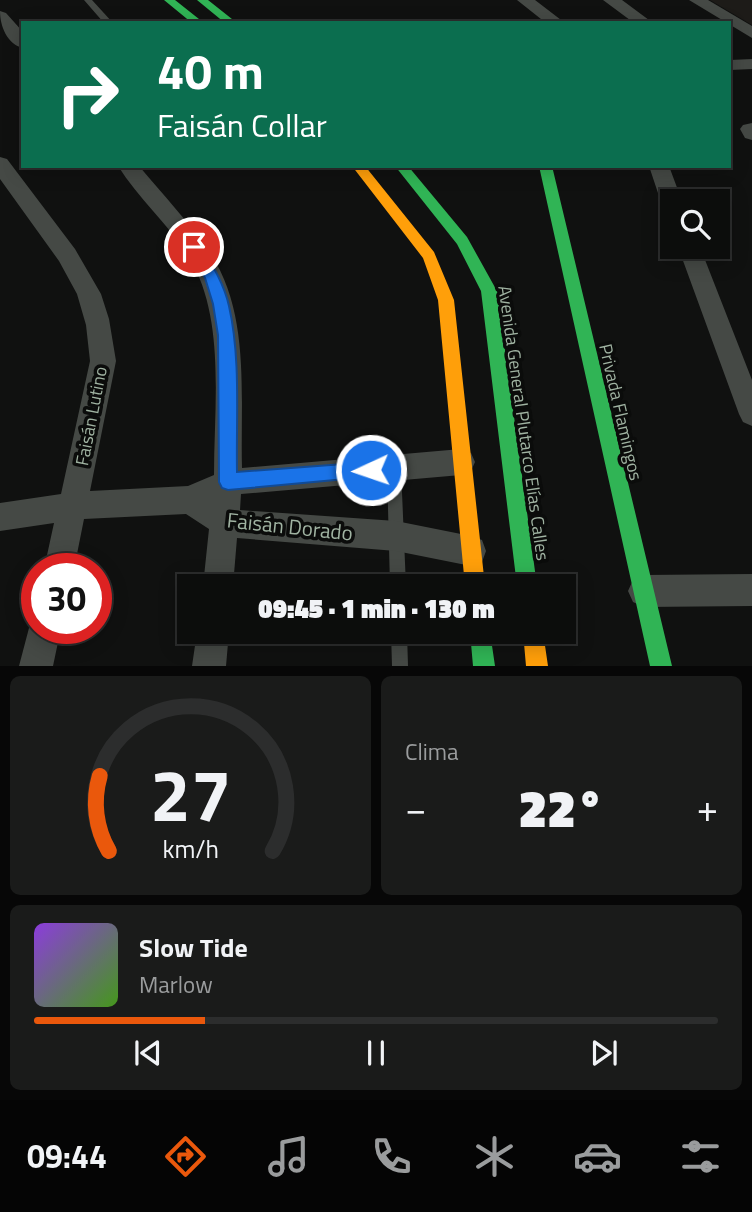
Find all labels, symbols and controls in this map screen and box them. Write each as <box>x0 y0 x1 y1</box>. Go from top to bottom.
text: 40 m <box>157 33 264 108</box>
icon: right <box>42 49 133 140</box>
text: Faisán Collar <box>157 101 327 149</box>
map controls <box>660 189 730 259</box>
button: search <box>660 189 730 259</box>
pin <box>164 217 224 277</box>
icon: arrive <box>175 228 213 266</box>
street label: Avenida General Plutarco Elías Calles <box>491 284 557 562</box>
street label: Privada Flamingos <box>592 341 650 483</box>
street label: Faisán Lutino <box>68 364 114 468</box>
position arrow <box>334 433 408 507</box>
street label: Faisán Dorado <box>226 503 354 549</box>
speed limit sign: 30 <box>21 553 112 644</box>
text: 09:45 · 1 min · 130 m <box>258 589 495 628</box>
text: Clima <box>405 734 459 769</box>
text: 27 <box>150 740 231 850</box>
text: 22° <box>519 768 604 847</box>
text: − <box>405 779 426 837</box>
text: + <box>697 779 718 837</box>
text: km/h <box>162 830 219 868</box>
text: Slow Tide <box>139 928 248 967</box>
text: Marlow <box>139 967 213 1002</box>
icon: previous <box>129 1034 167 1072</box>
icon: pause <box>357 1034 395 1072</box>
icon: next <box>585 1034 623 1072</box>
text: 09:44 <box>27 1132 107 1180</box>
icon: directions <box>161 1132 210 1181</box>
icon: music <box>264 1132 313 1181</box>
icon: phone <box>367 1132 416 1181</box>
icon: climate <box>470 1132 519 1181</box>
icon: car <box>573 1132 622 1181</box>
icon: filters <box>676 1132 725 1181</box>

